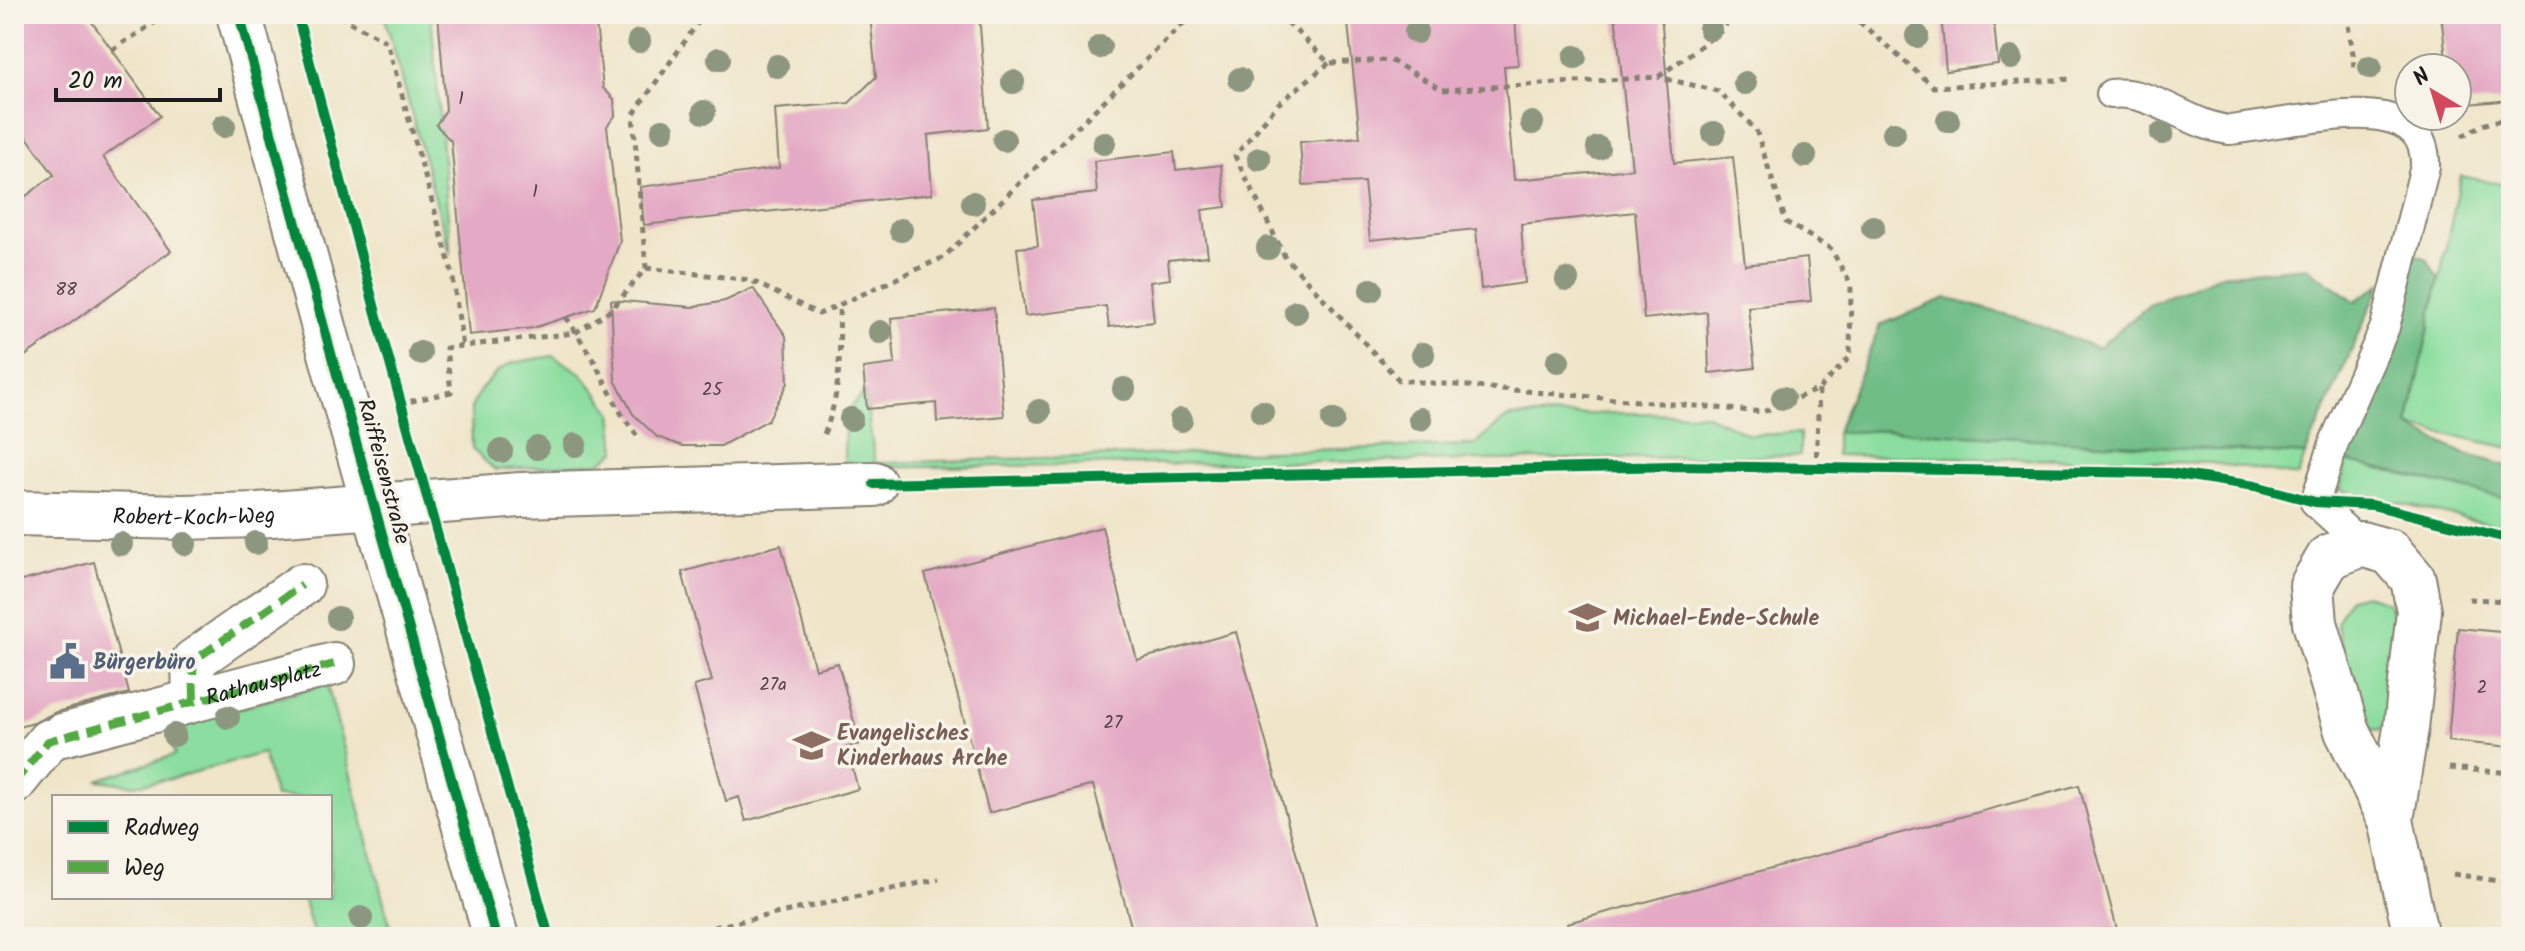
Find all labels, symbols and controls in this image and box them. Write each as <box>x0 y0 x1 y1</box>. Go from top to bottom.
scale bar <box>56 52 220 102</box>
north arrow <box>2393 52 2473 132</box>
text: N <box>2406 60 2439 96</box>
text: 20 m <box>68 62 123 101</box>
house number: 1 <box>458 85 464 114</box>
house number: 1 <box>532 178 538 207</box>
house number: 88 <box>55 276 77 305</box>
house number: 25 <box>702 376 723 405</box>
street label: Raiffeisenstraße <box>346 395 419 548</box>
street label: Robert-Koch-Weg <box>112 499 277 537</box>
school or university icon: Michael-Ende-Schule <box>1568 598 1606 636</box>
place label: Michael-Ende-Schule <box>1613 602 1819 637</box>
public building icon: Bürgerbüro <box>48 642 86 680</box>
place label: Bürgerbüro <box>93 646 196 681</box>
street label: Rathausplatz <box>202 653 326 717</box>
house number: 27a <box>759 671 787 700</box>
house number: 2 <box>2477 674 2487 703</box>
house number: 27 <box>1104 709 1123 738</box>
place label: Evangelisches Kinderhaus Arche <box>837 717 1008 777</box>
school or university icon: Evangelisches Kinderhaus Arche <box>792 726 830 764</box>
legend <box>52 795 332 899</box>
text: Radweg <box>124 809 200 848</box>
text: Weg <box>124 849 165 888</box>

